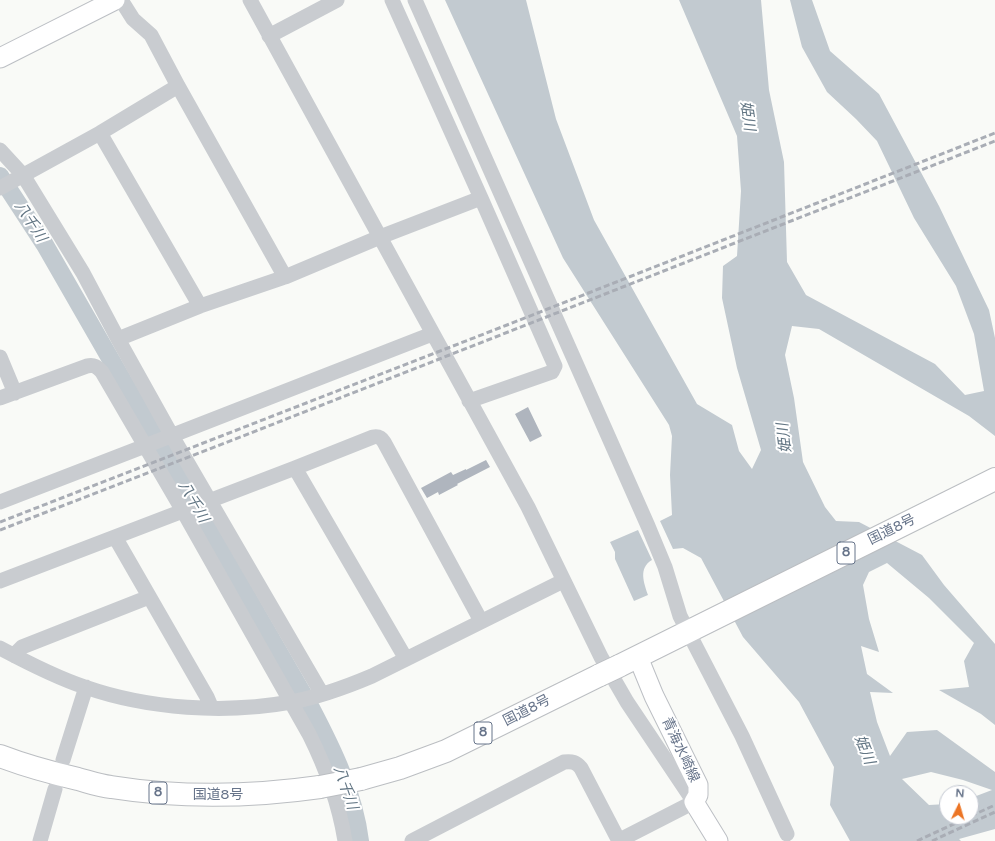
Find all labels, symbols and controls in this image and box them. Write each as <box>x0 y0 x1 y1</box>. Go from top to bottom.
water label: 姫川 <box>736 100 758 132</box>
water label: 八千川 <box>10 198 50 246</box>
water label: 姫川 <box>774 422 796 454</box>
water label: 八千川 <box>174 478 212 526</box>
street label: 国道8号 <box>865 511 919 549</box>
road number: 8 <box>837 542 855 564</box>
street label: 国道8号 <box>501 692 553 730</box>
street label: 青海水崎線 <box>658 715 702 785</box>
road number: 8 <box>474 722 492 744</box>
water label: 姫川 <box>850 733 878 767</box>
water label: 八千川 <box>329 764 361 812</box>
road number: 8 <box>149 782 167 804</box>
north arrow <box>939 785 979 825</box>
street label: 国道8号 <box>193 787 243 803</box>
text: N <box>955 787 965 800</box>

